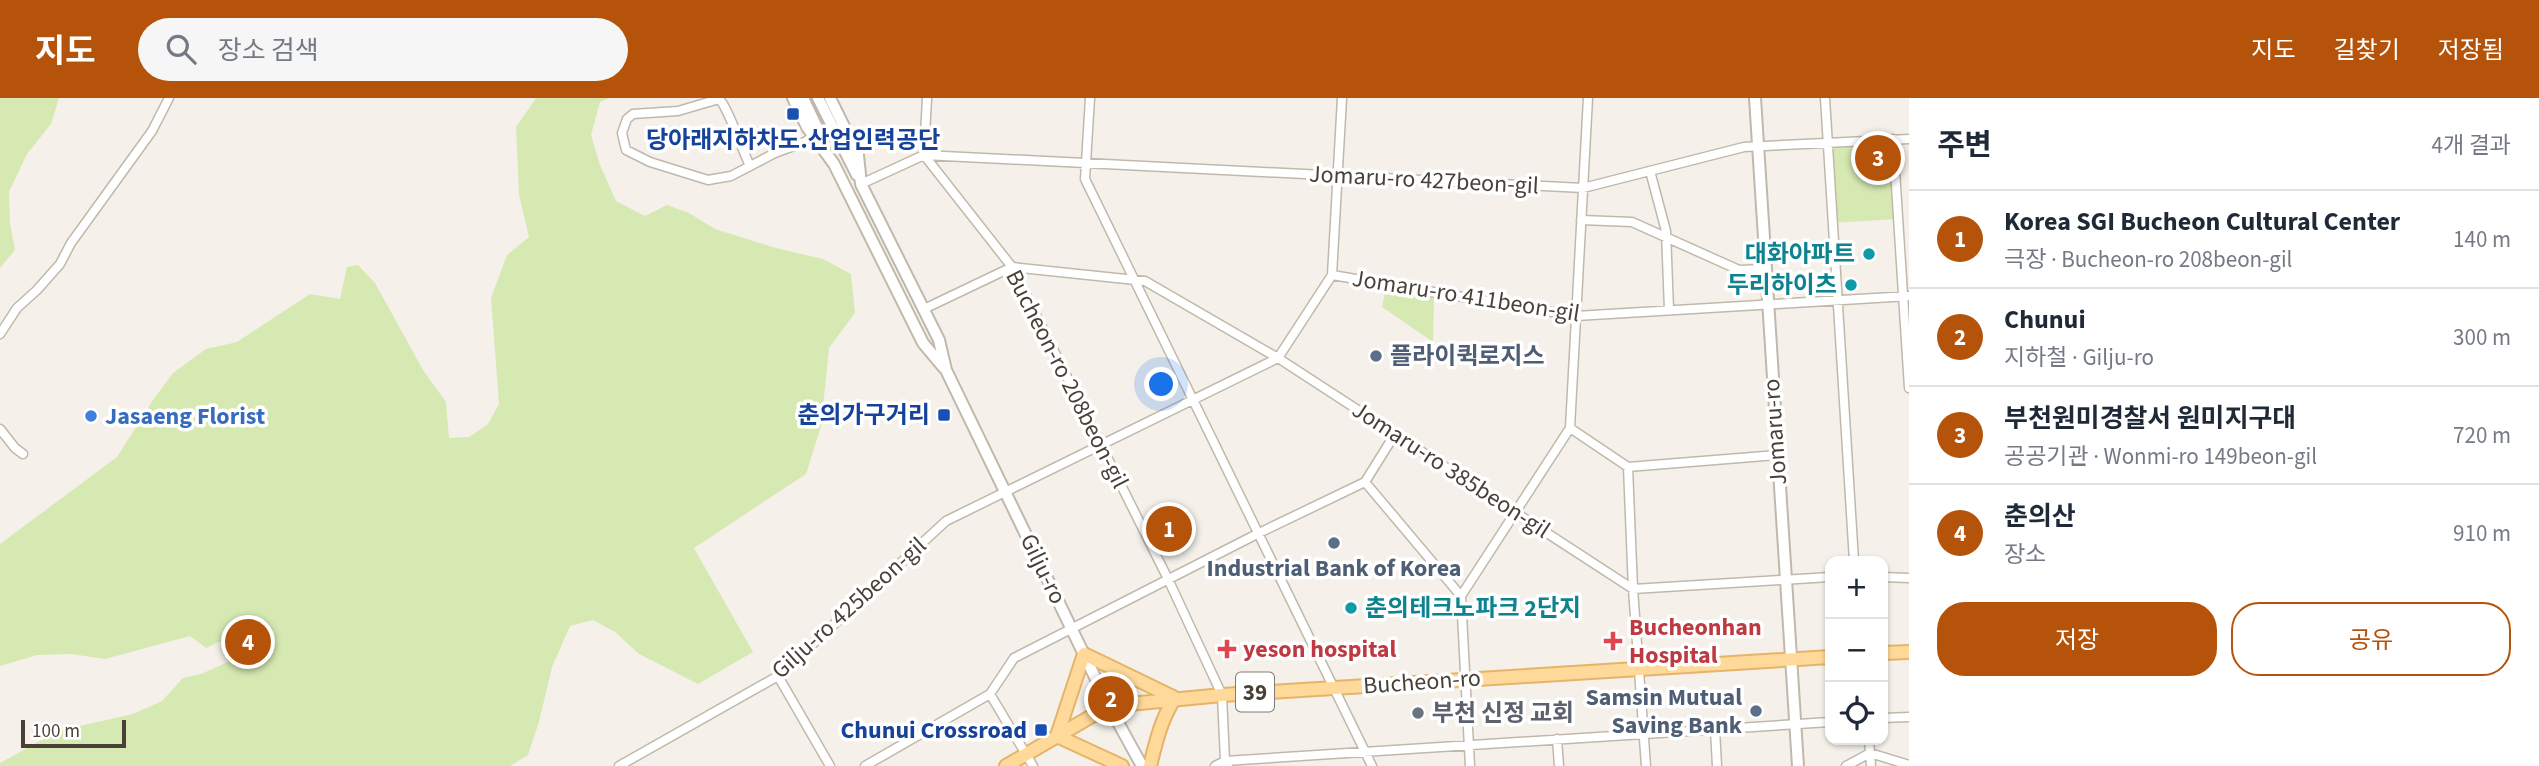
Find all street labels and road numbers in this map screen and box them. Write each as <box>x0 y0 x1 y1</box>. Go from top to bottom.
street label: Jomaru-ro 427beon-gil <box>1308 157 1540 203</box>
street label: Jomaru-ro 411beon-gil <box>1350 261 1582 331</box>
street label: Bucheon-ro 208beon-gil <box>997 264 1137 494</box>
street label: Jomaru-ro <box>1754 378 1796 486</box>
street label: Jomaru-ro 385beon-gil <box>1345 393 1557 547</box>
street label: Gilju-ro <box>1011 528 1075 610</box>
street label: Gilju-ro 425beon-gil <box>764 529 934 687</box>
street label: Bucheon-ro <box>1362 660 1482 704</box>
road number: 39 <box>1236 672 1274 712</box>

